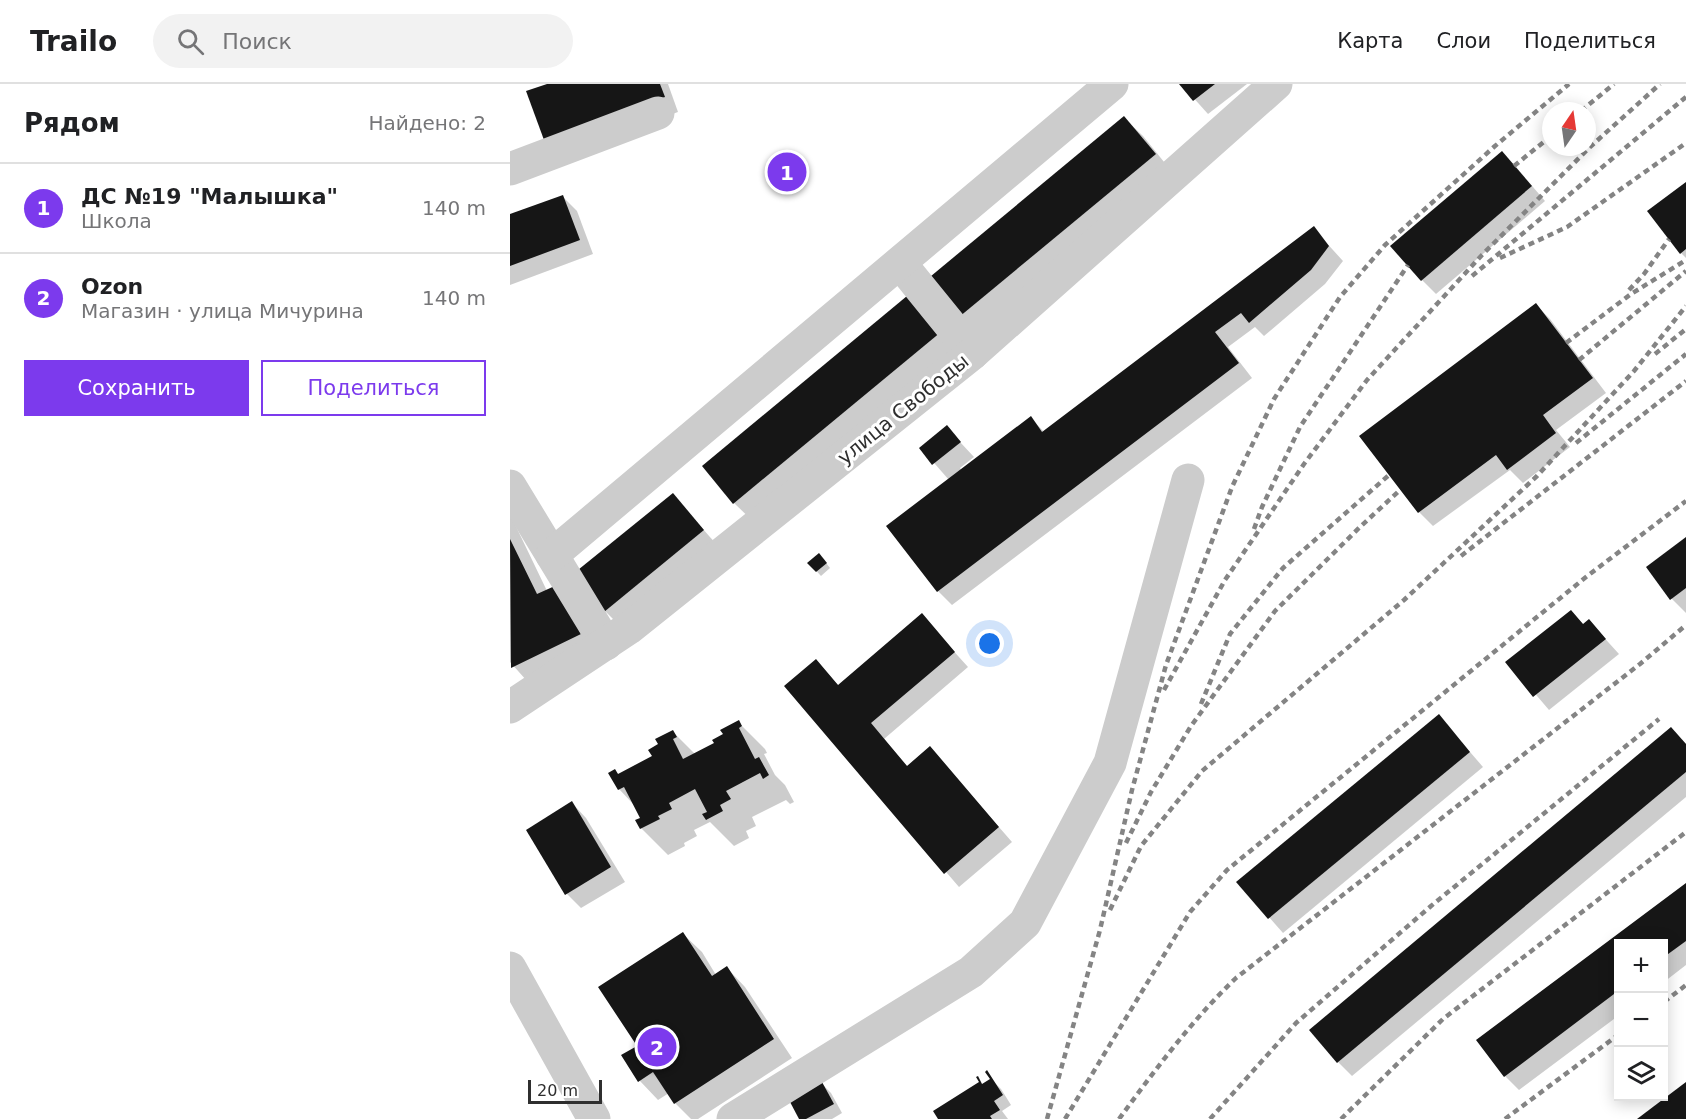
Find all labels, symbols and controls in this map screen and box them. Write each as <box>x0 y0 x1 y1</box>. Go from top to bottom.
search box <box>153 14 573 68</box>
text: Trailo <box>30 25 117 58</box>
icon: search <box>174 25 207 58</box>
text: Поиск <box>222 29 292 54</box>
text: Карта <box>1337 29 1403 53</box>
text: Слои <box>1436 29 1491 53</box>
text: Поделиться <box>1524 29 1656 53</box>
north arrow <box>1542 102 1596 156</box>
text: Рядом <box>24 108 120 138</box>
text: Найдено: 2 <box>368 111 486 135</box>
pin: 1 <box>768 150 806 194</box>
text: ДС №19 "Малышка" <box>81 184 338 209</box>
text: 1 <box>37 196 50 220</box>
text: 140 m <box>422 196 486 220</box>
text: Школа <box>81 209 152 233</box>
text: Ozon <box>81 274 143 299</box>
text: 2 <box>37 286 50 310</box>
text: 140 m <box>422 286 486 310</box>
text: Магазин · улица Мичурина <box>81 299 364 323</box>
street label: улица Свободы <box>832 349 974 469</box>
button: Сохранить <box>24 360 249 416</box>
button: Поделиться <box>261 360 486 416</box>
your location <box>975 629 1004 658</box>
map controls <box>1614 939 1668 1101</box>
button: + <box>1614 939 1668 993</box>
button: − <box>1614 993 1668 1047</box>
pin: 2 <box>638 1024 676 1070</box>
button: layers <box>1614 1047 1668 1101</box>
scale bar <box>528 1077 602 1104</box>
text: 20 m <box>537 1081 578 1100</box>

